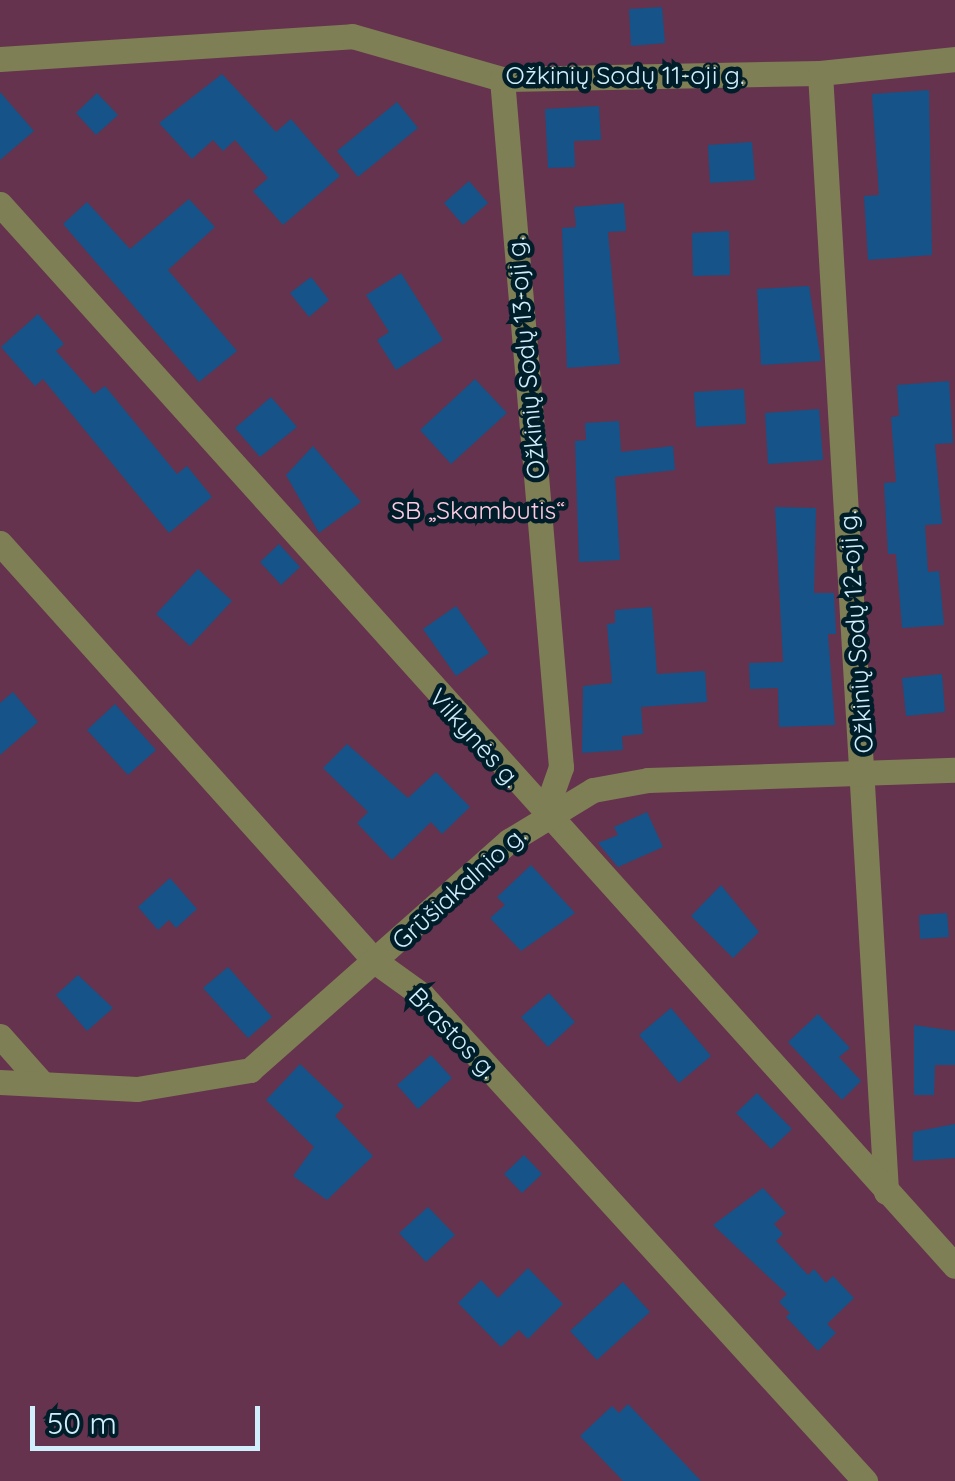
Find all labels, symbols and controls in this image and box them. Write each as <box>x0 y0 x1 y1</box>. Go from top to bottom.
street label: Ožkinių Sodų 11-oji g. <box>506 60 744 90</box>
street label: Ožkinių Sodų 13-oji g. <box>500 236 552 480</box>
park label: SB „Skambutis“ <box>391 495 565 525</box>
street label: Ožkinių Sodų 12-oji g. <box>833 510 879 754</box>
street label: Vilkynės g. <box>423 682 527 794</box>
street label: Grūšiakalnio g. <box>386 820 532 956</box>
street label: Brastos g. <box>402 981 504 1085</box>
scale bar <box>35 1386 265 1448</box>
text: 50 m <box>47 1404 117 1442</box>

